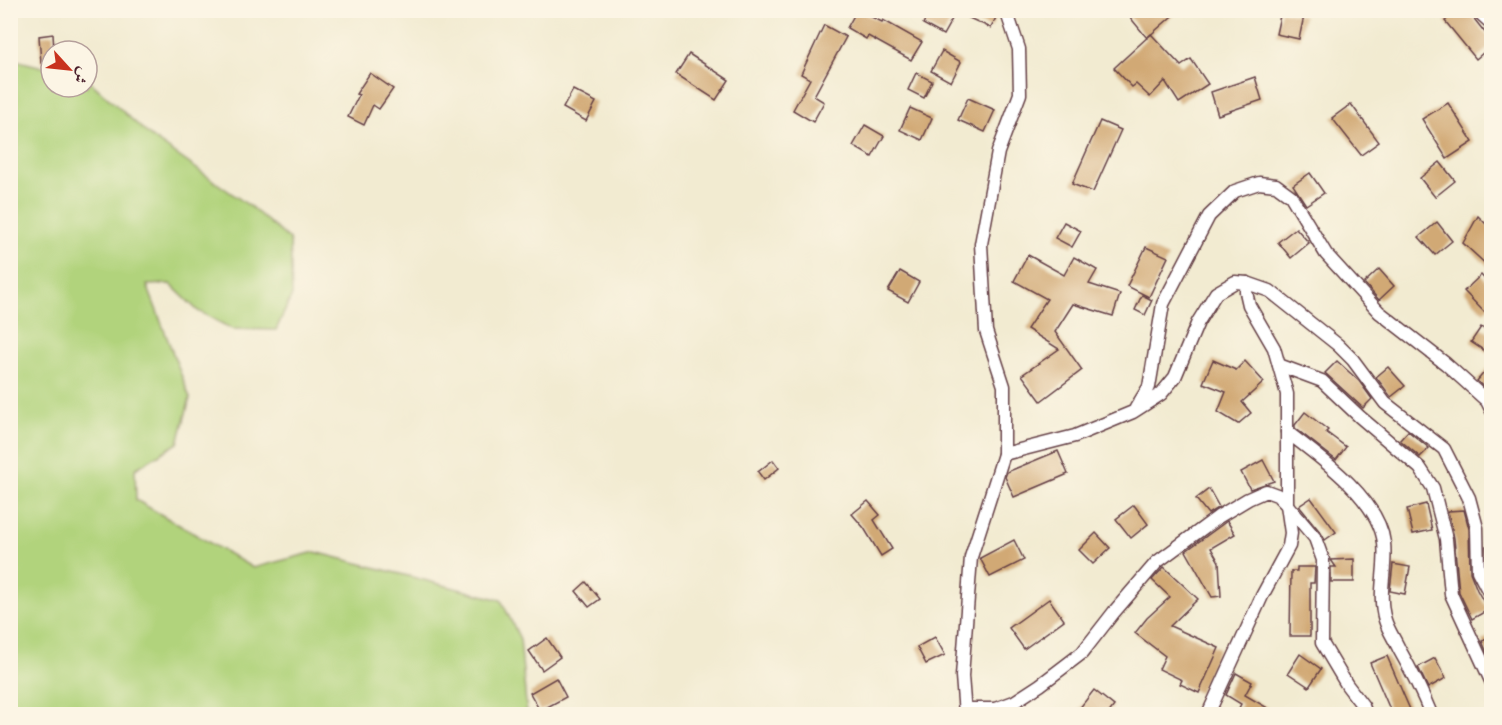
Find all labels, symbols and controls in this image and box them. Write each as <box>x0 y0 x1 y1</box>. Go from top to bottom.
north arrow <box>39 39 99 99</box>
text: ش <box>70 64 95 87</box>

